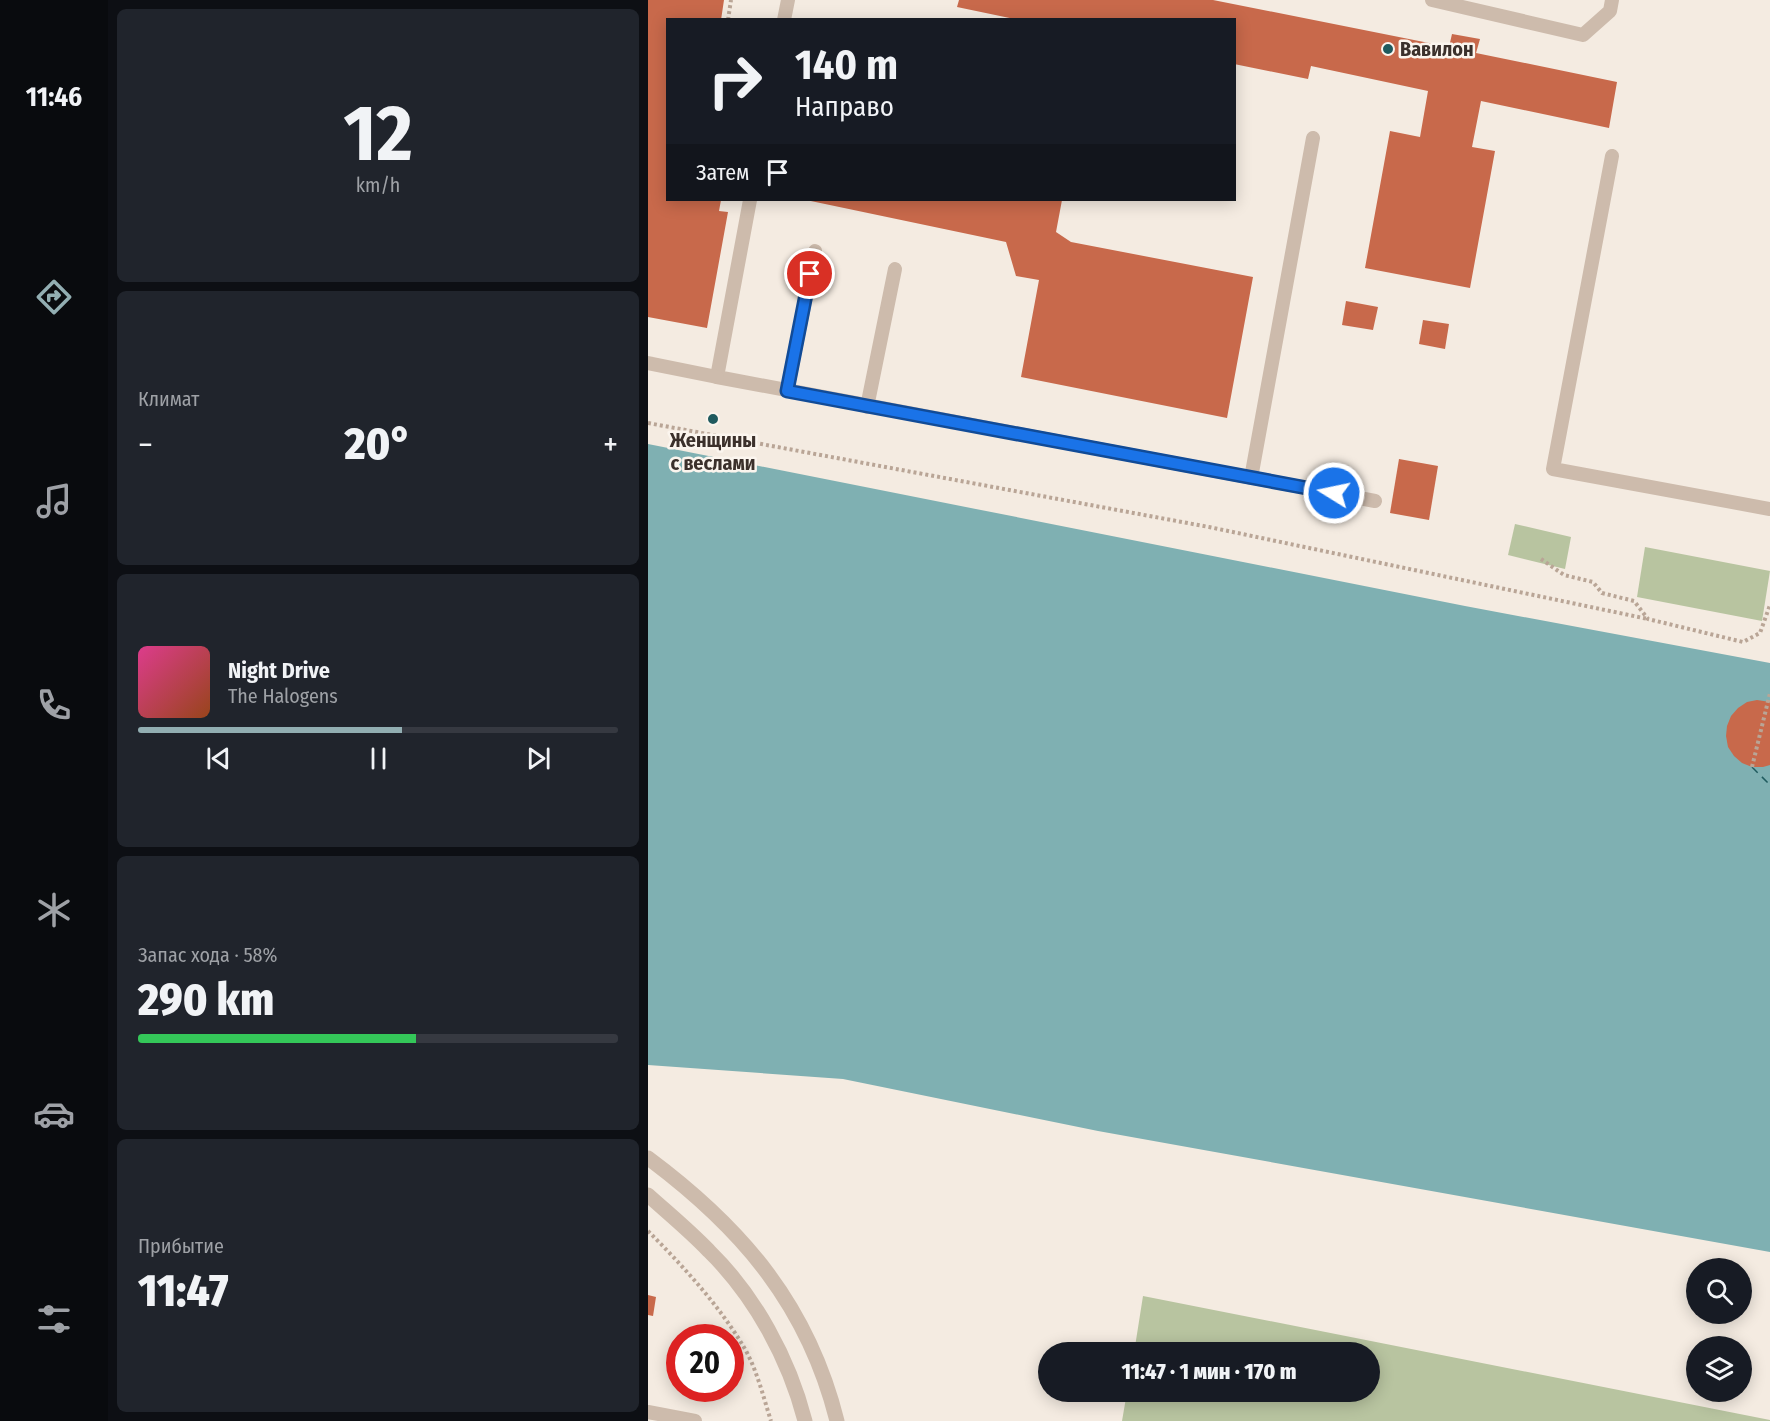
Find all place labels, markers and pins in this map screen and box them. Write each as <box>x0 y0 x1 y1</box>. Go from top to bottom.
place label: Вавилон <box>1400 37 1474 61</box>
marker: Вавилон <box>1381 42 1395 56</box>
pin <box>784 248 835 299</box>
marker: Женщины с веслами <box>706 412 720 426</box>
place label: Женщины с веслами <box>669 428 756 475</box>

